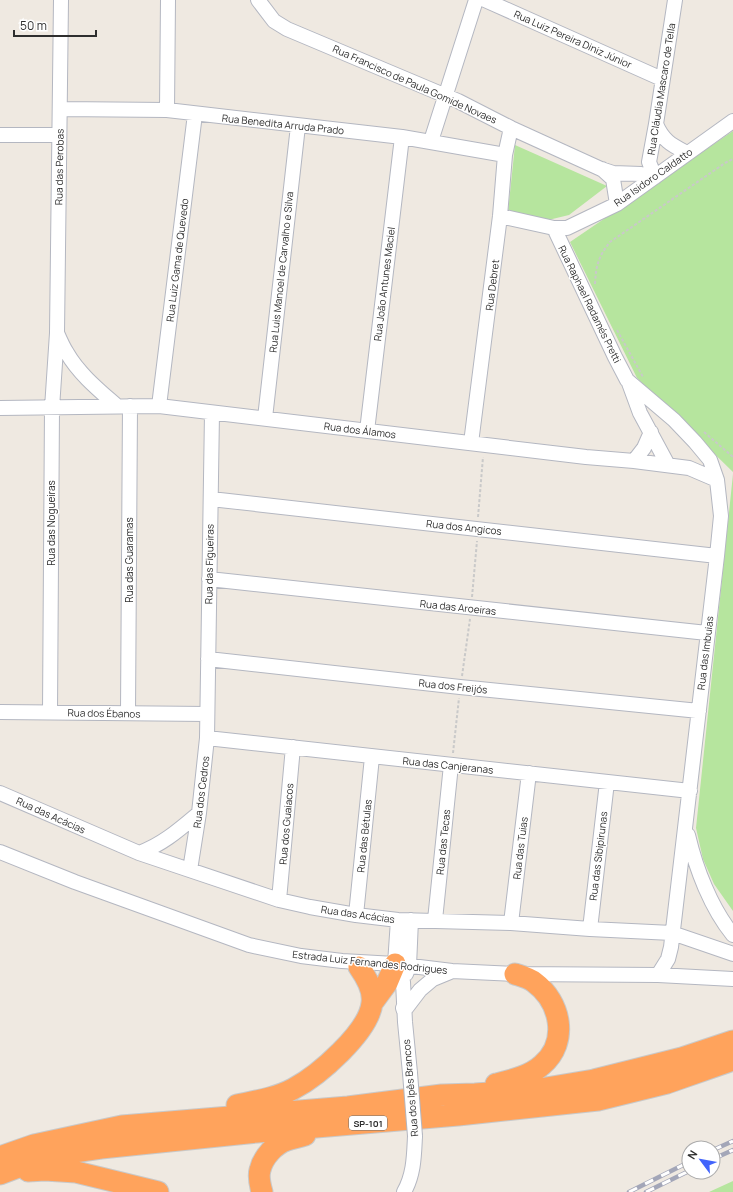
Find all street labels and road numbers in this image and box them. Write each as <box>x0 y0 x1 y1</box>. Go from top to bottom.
street label: Rua Luiz Pereira Diniz Júnior <box>512 7 635 72</box>
street label: Rua Cláudia Mascaro de Tella <box>644 22 678 156</box>
street label: Rua Francisco de Paula Gomide Novaes <box>331 41 499 127</box>
street label: Rua Benedita Arruda Prado <box>221 111 345 137</box>
street label: Rua das Perobas <box>51 129 67 205</box>
street label: Rua Isidoro Caldatto <box>611 145 695 209</box>
street label: Rua Luis Manoel de Carvalho e Silva <box>266 191 296 353</box>
street label: Rua Luiz Gama de Quevedo <box>162 197 192 323</box>
street label: Rua João Antunes Maciel <box>370 226 398 342</box>
street label: Rua Raphael Radamés Pretti <box>555 243 625 365</box>
street label: Rua Debret <box>482 259 502 311</box>
street label: Rua dos Álamos <box>323 419 397 441</box>
street label: Rua das Nogueiras <box>44 480 58 566</box>
street label: Rua dos Angicos <box>426 516 502 538</box>
street label: Rua das Guaramas <box>122 517 136 603</box>
street label: Rua das Figueiras <box>201 524 217 604</box>
street label: Rua das Aroeiras <box>419 596 497 618</box>
street label: Rua das Imbuias <box>694 615 716 691</box>
street label: Rua dos Freijós <box>418 675 488 697</box>
street label: Rua dos Ébanos <box>67 705 141 721</box>
street label: Rua das Canjeranas <box>402 753 494 777</box>
street label: Rua dos Cedros <box>190 755 212 829</box>
street label: Rua dos Guaiacos <box>275 783 297 865</box>
street label: Rua das Acácias <box>14 793 88 837</box>
street label: Rua das Bétulas <box>353 799 375 873</box>
street label: Rua das Tecas <box>433 809 453 875</box>
street label: Rua das Sibipirunas <box>586 811 610 901</box>
street label: Rua das Tuias <box>509 816 531 880</box>
street label: Rua das Acácias <box>320 902 396 926</box>
street label: Estrada Luiz Fernandes Rodrigues <box>292 947 448 977</box>
street label: Rua dos Ipês Brancos <box>399 1039 421 1137</box>
road number: SP-101 <box>349 1116 387 1130</box>

